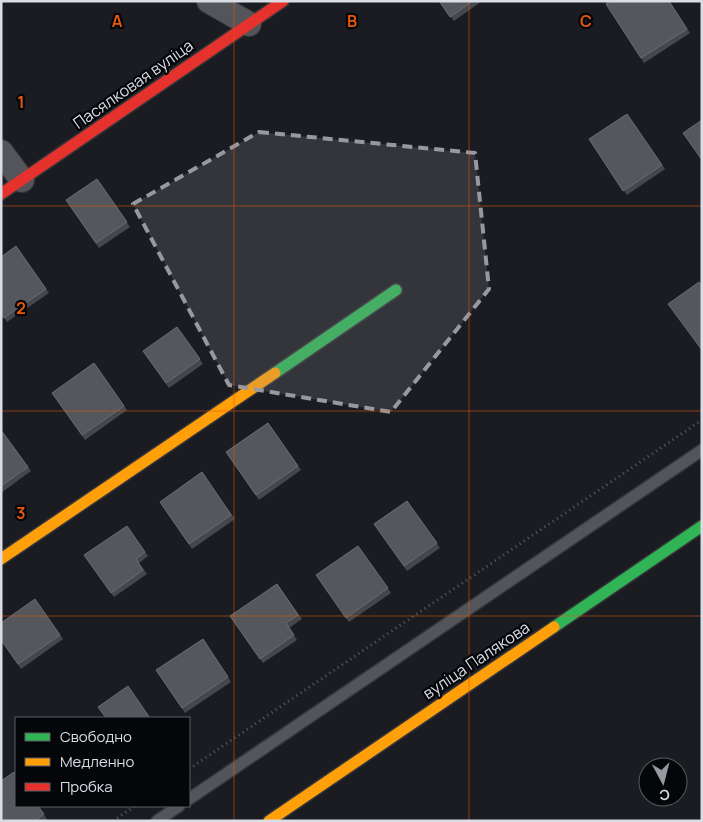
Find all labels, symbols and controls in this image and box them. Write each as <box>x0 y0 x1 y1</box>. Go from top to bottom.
text: A <box>112 10 123 32</box>
text: B <box>347 10 357 32</box>
text: C <box>580 10 592 32</box>
street label: Пасялковая вуліца <box>69 34 197 134</box>
text: 1 <box>17 91 25 113</box>
text: 2 <box>16 297 26 319</box>
text: 3 <box>16 502 26 524</box>
street label: вуліца Палякова <box>418 616 534 704</box>
legend <box>15 717 190 807</box>
text: Свободно <box>60 726 132 747</box>
text: Медленно <box>60 751 134 772</box>
north arrow <box>638 757 688 807</box>
text: Пробка <box>60 776 113 797</box>
text: С <box>658 785 671 805</box>

